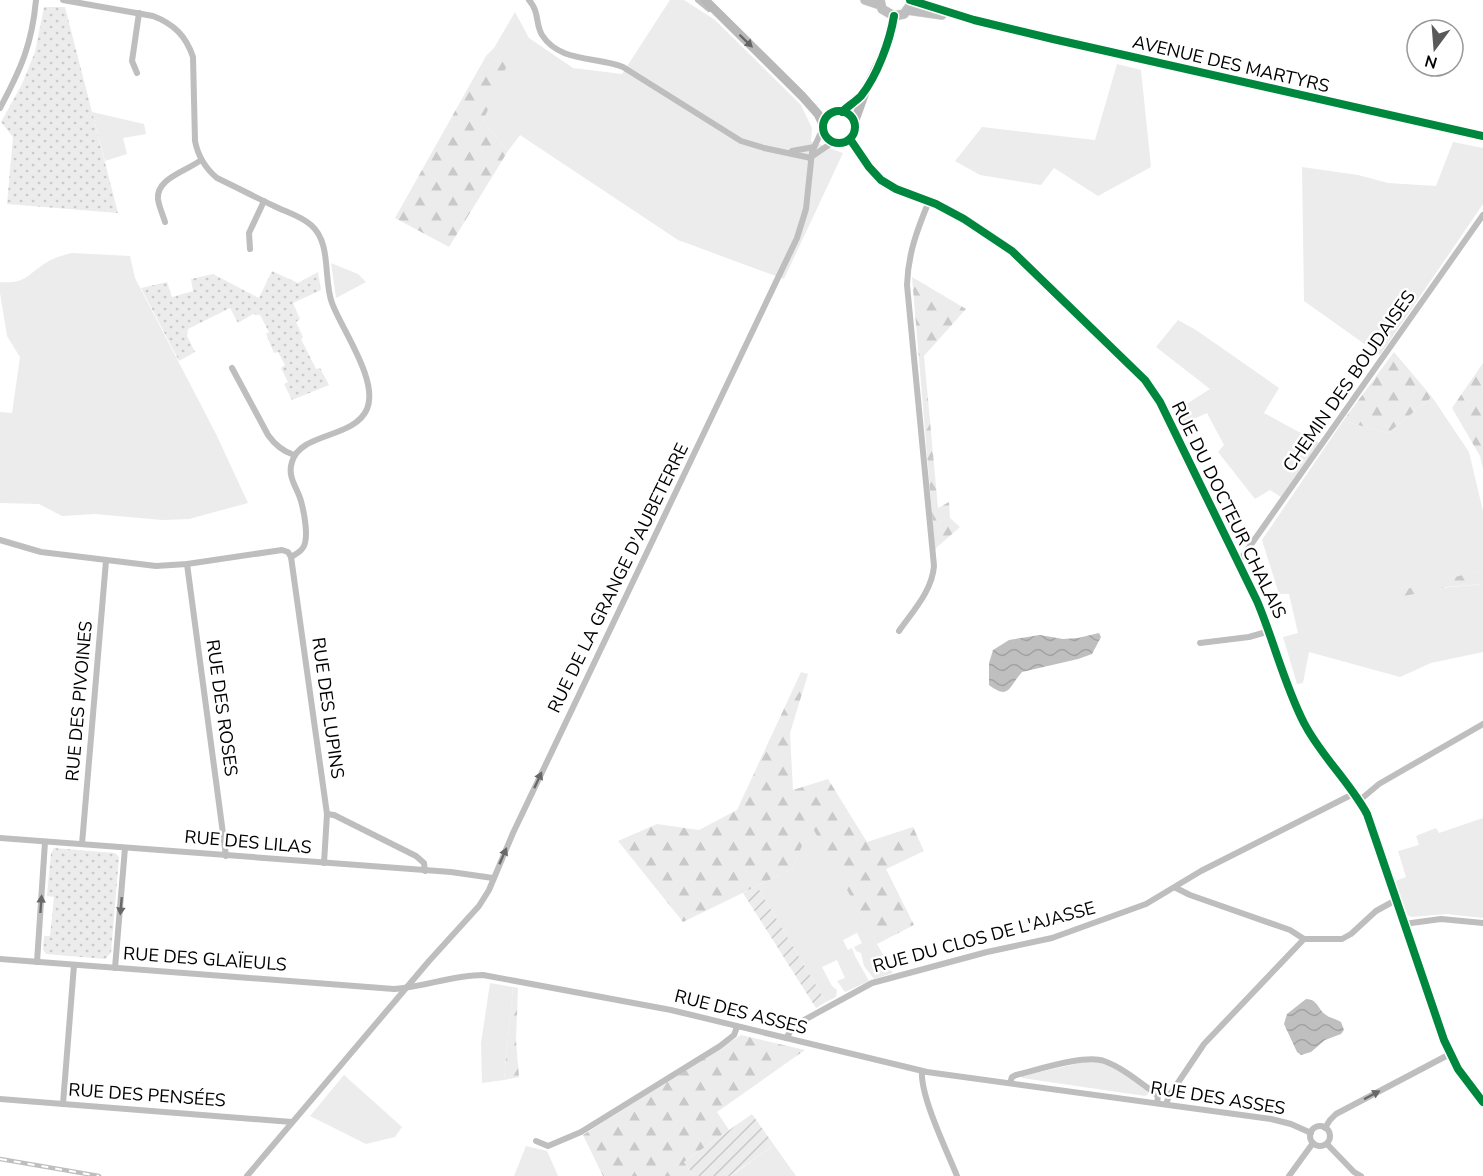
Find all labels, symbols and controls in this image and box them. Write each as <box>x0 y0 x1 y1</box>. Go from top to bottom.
north arrow <box>1405 18 1465 78</box>
street label: AVENUE DES MARTYRS <box>1130 30 1332 98</box>
one-way arrow <box>739 34 753 48</box>
text: N <box>1422 49 1440 74</box>
street label: CHEMIN DES BOUDAISES <box>1277 286 1421 476</box>
street label: RUE DU DOCTEUR CHALAIS <box>1166 397 1292 623</box>
street label: RUE DE LA GRANGE D'AUBETERRE <box>542 439 694 717</box>
street label: RUE DES PIVOINES <box>60 620 98 782</box>
street label: RUE DES LUPINS <box>306 636 350 780</box>
street label: RUE DES ROSES <box>201 638 243 778</box>
one-way arrow <box>534 772 543 789</box>
street label: RUE DES LILAS <box>183 824 313 860</box>
one-way arrow <box>498 846 508 864</box>
one-way arrow <box>36 894 46 913</box>
one-way arrow <box>116 896 126 915</box>
street label: RUE DU CLOS DE L'AJASSE <box>870 896 1098 978</box>
street label: RUE DES GLAÏEULS <box>122 941 288 977</box>
street label: RUE DES ASSES <box>672 984 810 1040</box>
street label: RUE DES ASSES <box>1149 1075 1287 1121</box>
street label: RUE DES PENSÉES <box>67 1078 227 1112</box>
one-way arrow <box>1364 1090 1381 1100</box>

